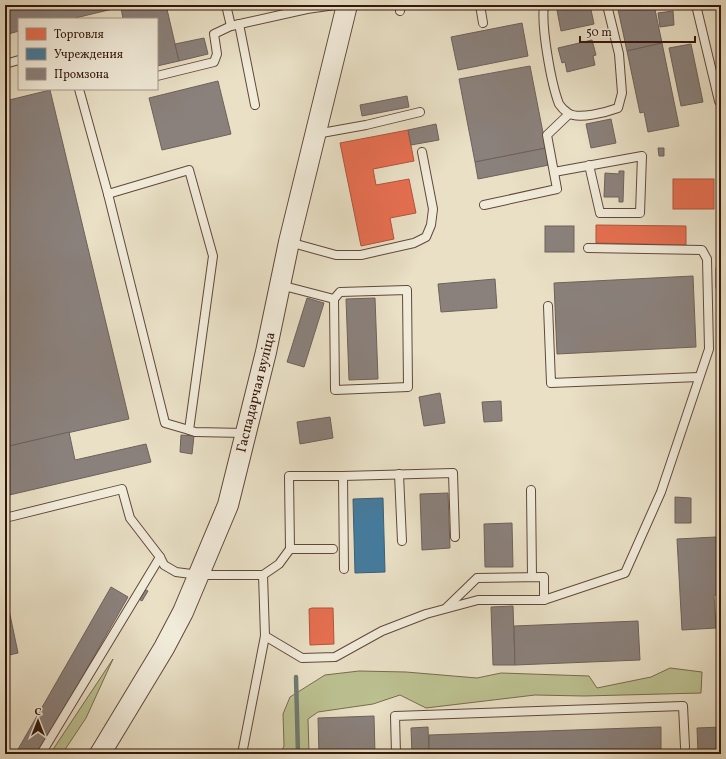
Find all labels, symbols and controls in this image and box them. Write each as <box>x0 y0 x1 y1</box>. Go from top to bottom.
legend <box>18 18 158 90</box>
scale bar <box>580 18 695 44</box>
text: 50 m <box>586 25 612 41</box>
text: Торговля <box>54 27 104 43</box>
text: Учреждения <box>54 47 123 63</box>
text: Промзона <box>54 67 109 83</box>
street label: Гаспадарчая вуліца <box>232 330 281 455</box>
north arrow <box>18 701 58 741</box>
text: С <box>34 705 42 720</box>

